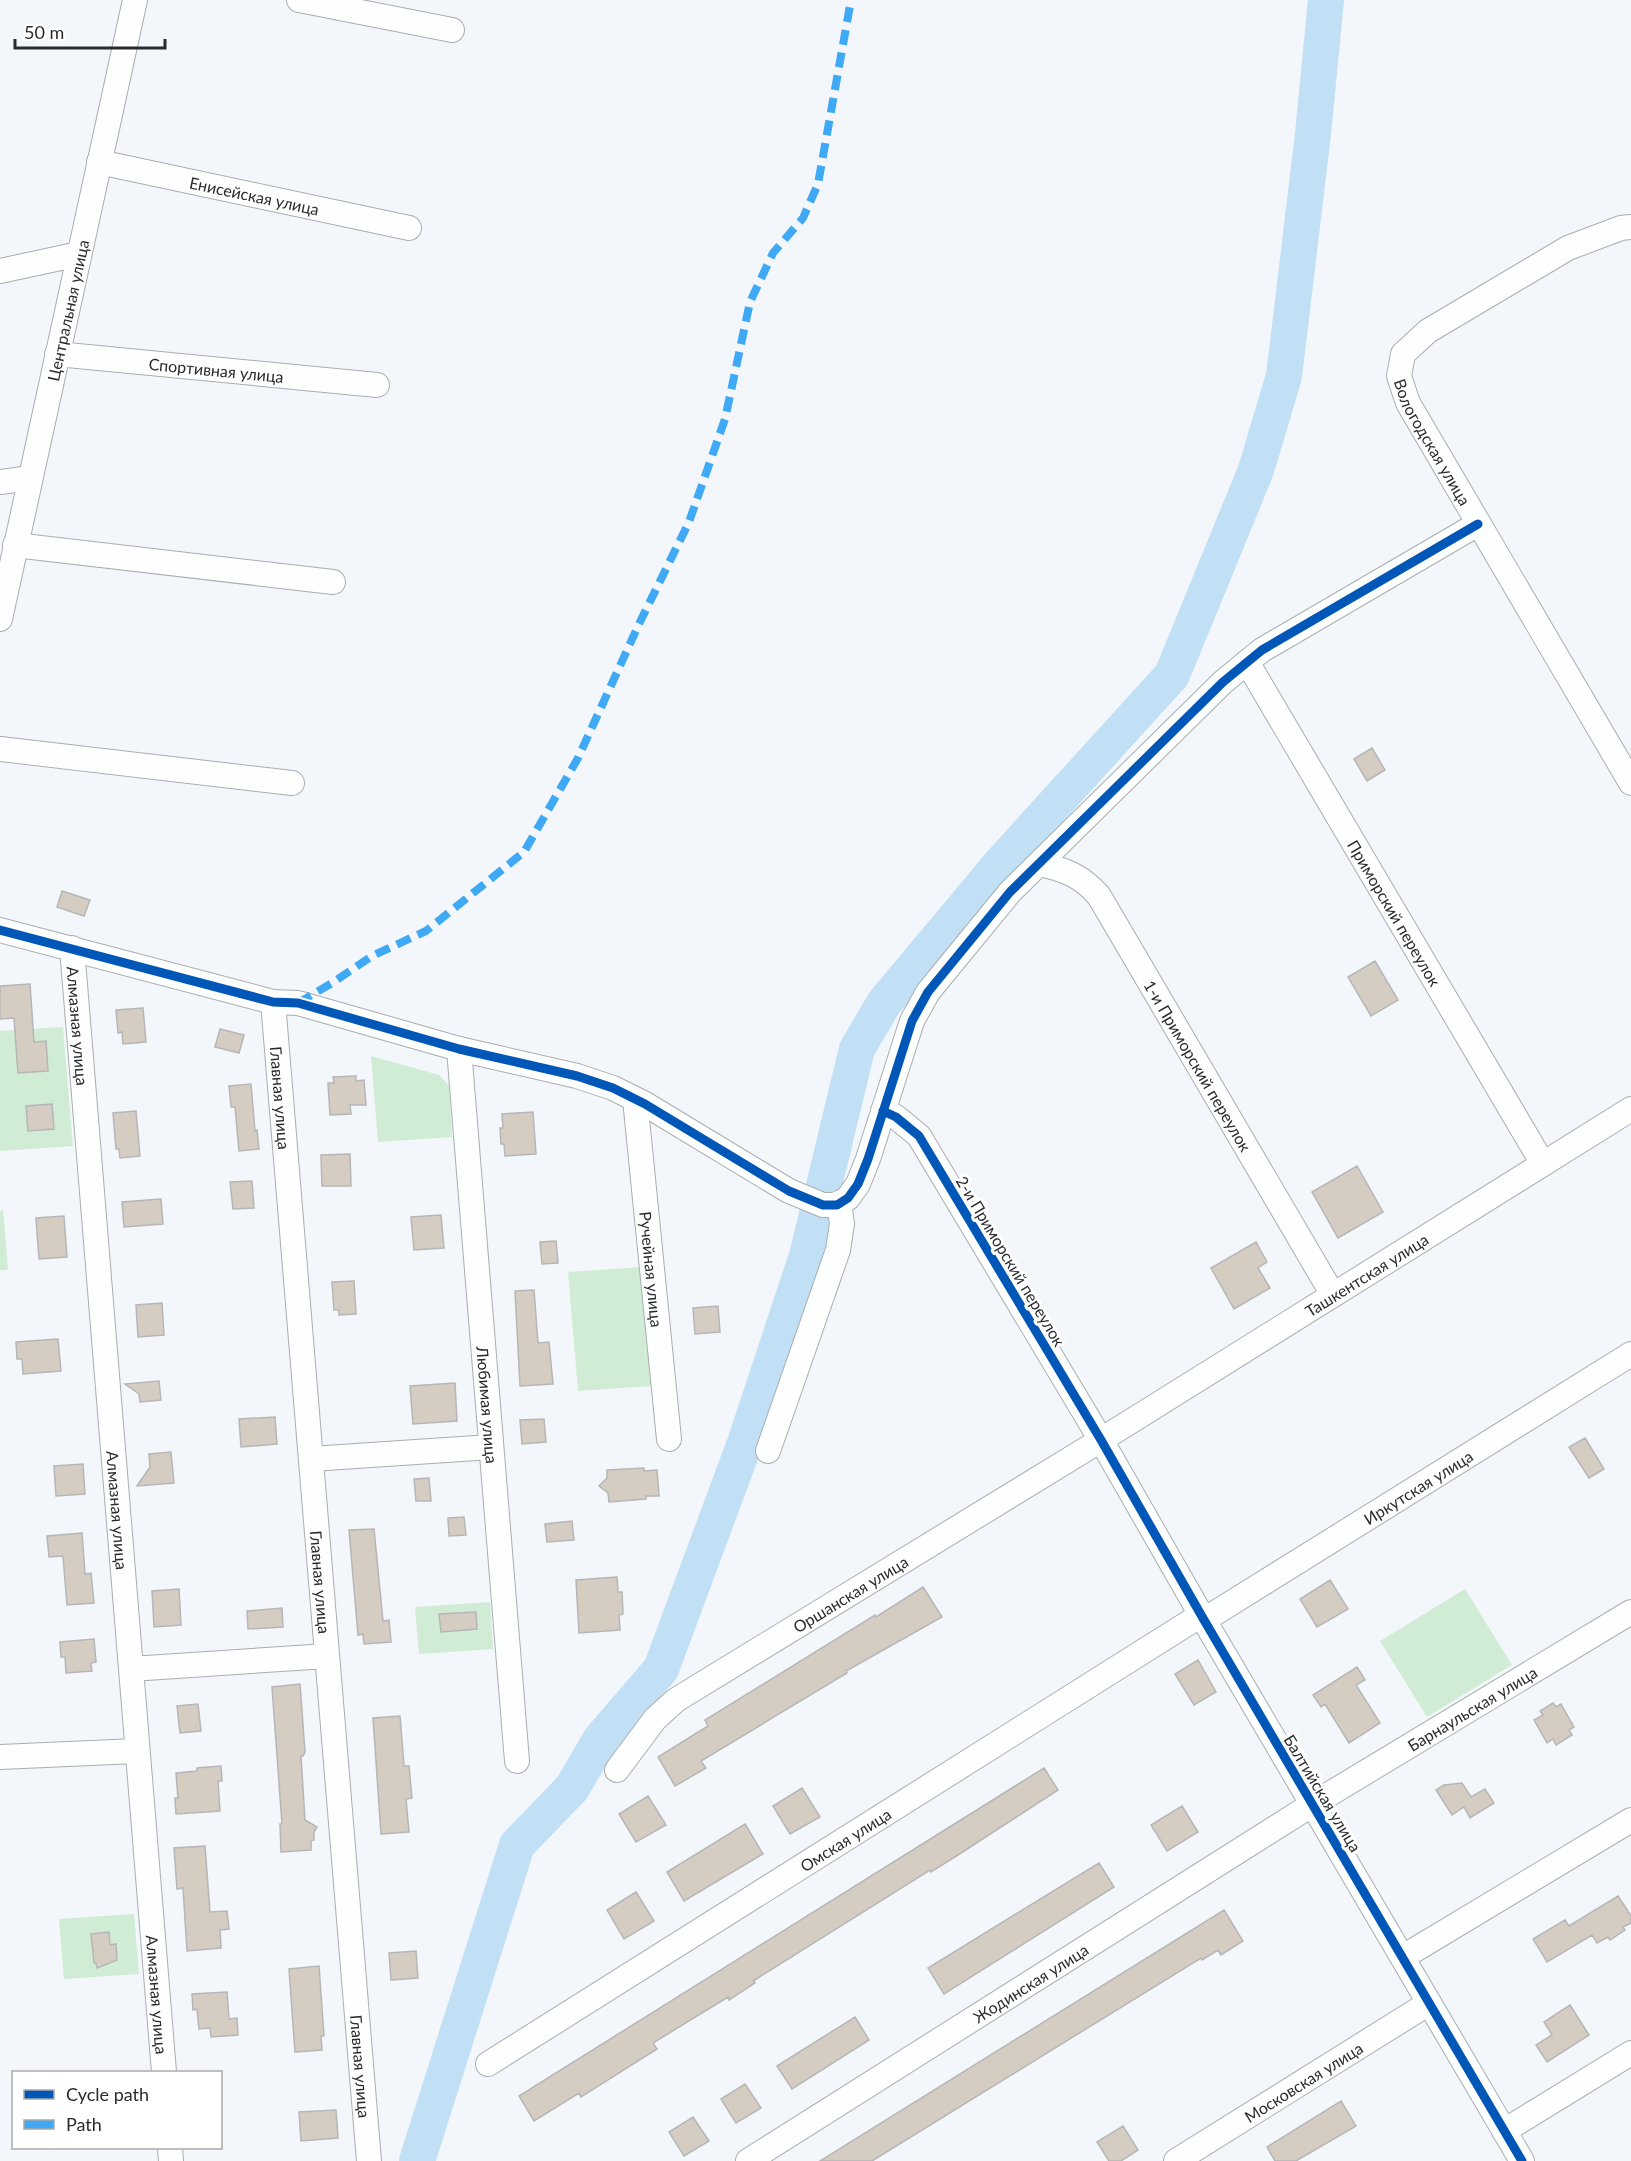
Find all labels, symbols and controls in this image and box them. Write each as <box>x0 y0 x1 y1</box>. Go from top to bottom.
scale bar <box>15 12 165 50</box>
text: 50 m <box>24 21 64 43</box>
street label: Енисейская улица <box>188 172 321 218</box>
street label: Центральная улица <box>43 238 92 383</box>
street label: Спортивная улица <box>148 353 285 385</box>
street label: Вологодская улица <box>1391 376 1475 508</box>
street label: Приморский переулок <box>1344 836 1446 990</box>
street label: Алмазная улица <box>64 965 93 1086</box>
street label: 1-и Приморский переулок <box>1141 977 1256 1155</box>
street label: Главная улица <box>267 1045 295 1150</box>
street label: 2-и Приморский переулок <box>953 1173 1070 1350</box>
street label: Ручейная улица <box>637 1210 667 1328</box>
street label: Ташкентская улица <box>1301 1229 1431 1320</box>
street label: Любимая улица <box>474 1344 502 1464</box>
street label: Иркутская улица <box>1360 1446 1476 1528</box>
street label: Алмазная улица <box>104 1450 132 1570</box>
street label: Главная улица <box>307 1530 335 1634</box>
street label: Оршанская улица <box>789 1551 911 1636</box>
street label: Барнаульская улица <box>1404 1662 1540 1754</box>
street label: Балтийская улица <box>1281 1731 1365 1855</box>
street label: Омская улица <box>796 1803 894 1875</box>
street label: Алмазная улица <box>143 1934 172 2055</box>
street label: Жодинская улица <box>969 1939 1091 2026</box>
street label: Главная улица <box>347 2014 375 2119</box>
street label: Московская улица <box>1241 2037 1366 2126</box>
legend <box>12 2071 222 2149</box>
text: Cycle path <box>66 2083 149 2105</box>
text: Path <box>66 2113 102 2135</box>

